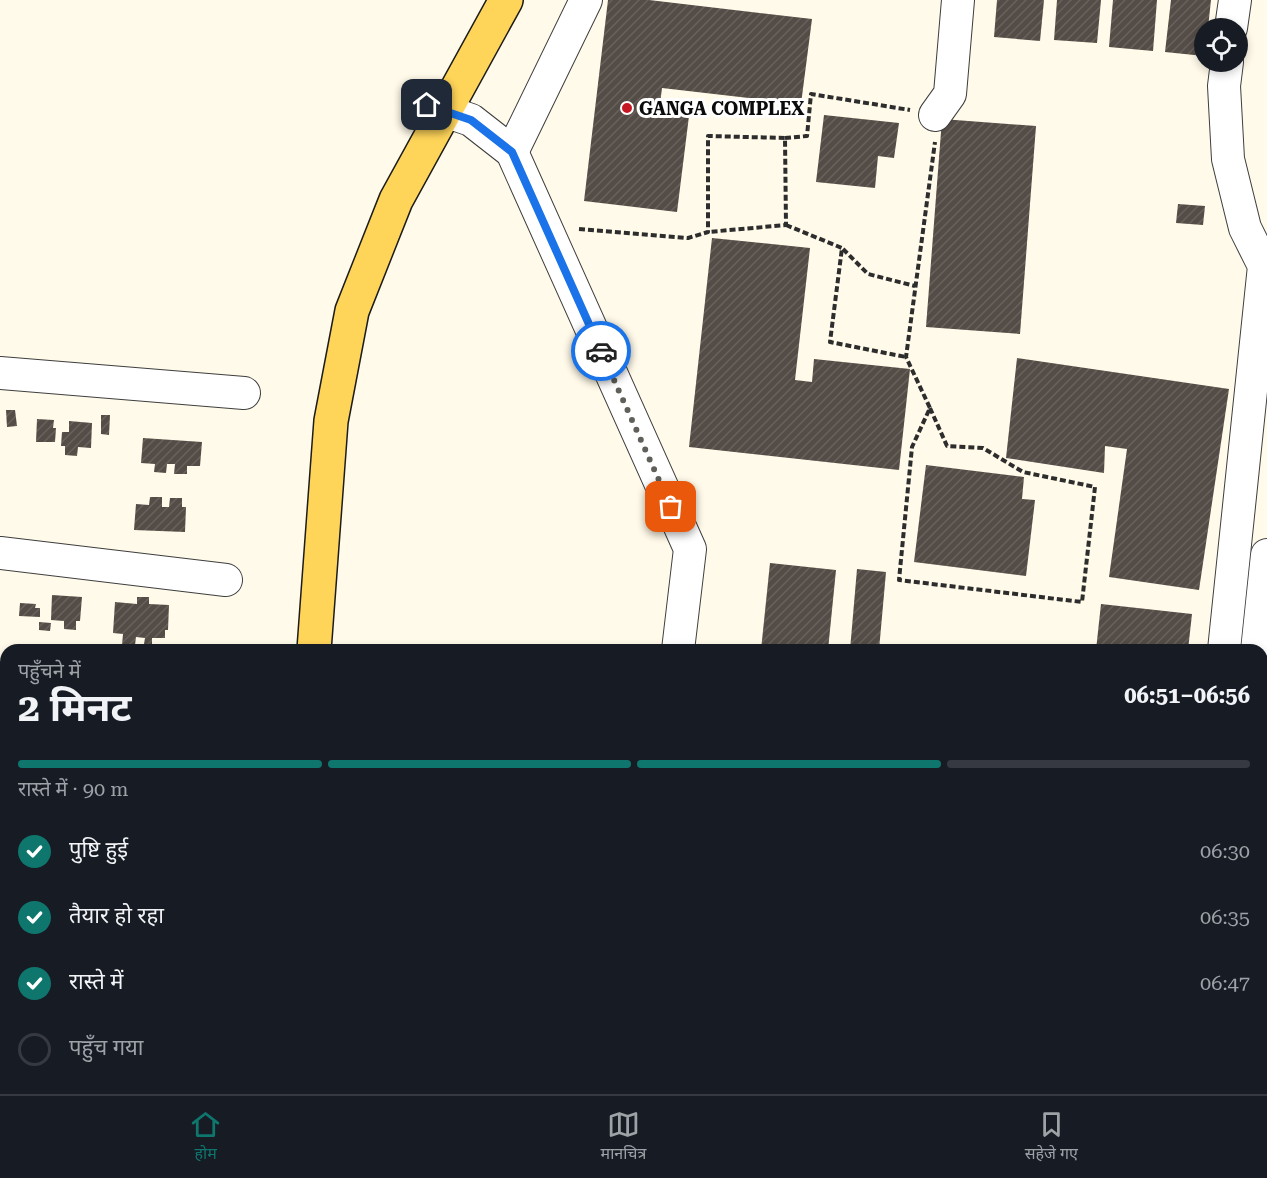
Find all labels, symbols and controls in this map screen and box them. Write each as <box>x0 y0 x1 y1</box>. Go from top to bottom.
map controls <box>1194 18 1248 72</box>
button: locate <box>1194 18 1248 72</box>
pin <box>401 79 452 130</box>
icon: home <box>410 88 443 121</box>
place label: GANGA COMPLEX <box>639 98 805 119</box>
marker: GANGA COMPLEX <box>620 101 634 115</box>
courier <box>571 321 631 381</box>
icon: car <box>585 335 618 368</box>
pin <box>645 481 696 532</box>
icon: bag <box>654 490 687 523</box>
text: पहुँचने में <box>18 659 81 683</box>
text: 06:51–06:56 <box>1124 683 1250 708</box>
text: 2 मिनट <box>18 685 132 731</box>
text: रास्ते में · 90 m <box>18 777 128 801</box>
icon: check <box>18 835 51 868</box>
text: पुष्टि हुई <box>69 837 128 862</box>
text: 06:30 <box>1200 839 1250 863</box>
icon: check <box>18 901 51 934</box>
text: तैयार हो रहा <box>69 903 164 928</box>
text: 06:35 <box>1200 905 1250 929</box>
icon: check <box>18 967 51 1000</box>
text: रास्ते में <box>69 969 124 994</box>
text: 06:47 <box>1200 971 1250 995</box>
text: पहुँच गया <box>69 1035 144 1060</box>
tab: होम <box>189 1108 222 1166</box>
tab: मानचित्र <box>601 1108 646 1166</box>
tab: सहेजे गए <box>1025 1108 1078 1166</box>

